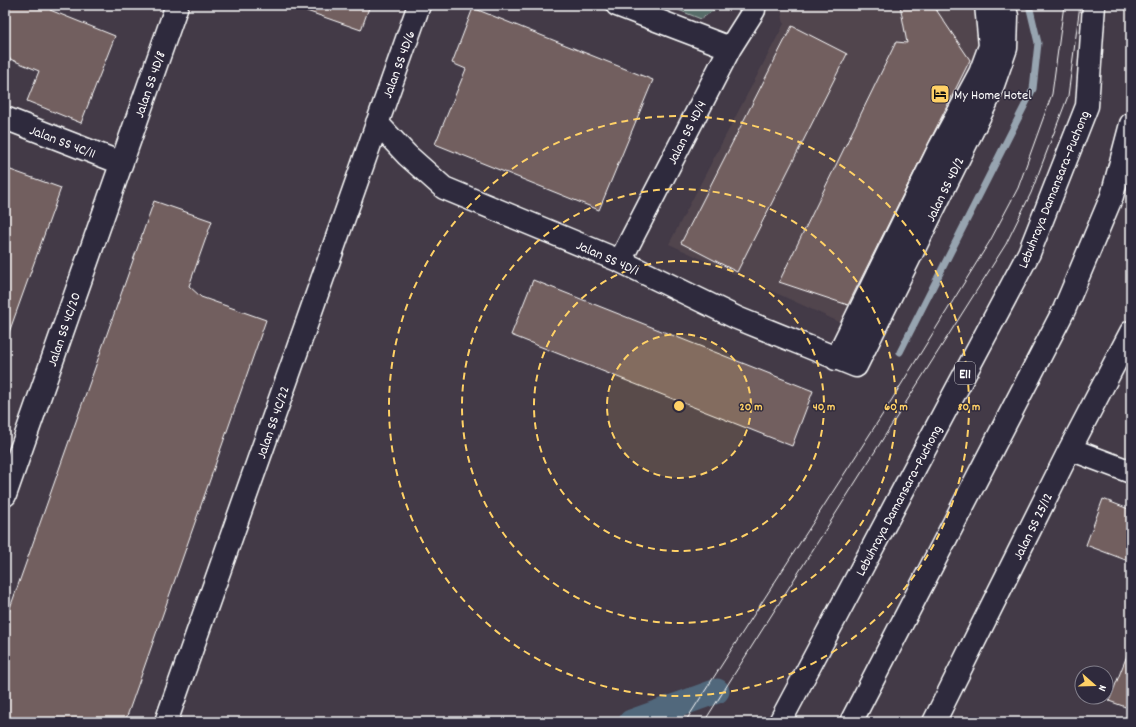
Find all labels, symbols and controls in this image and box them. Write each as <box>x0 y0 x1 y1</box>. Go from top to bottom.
street label: Jalan SS 4D/6 <box>378 28 421 101</box>
street label: Jalan SS 4D/8 <box>130 48 172 121</box>
hotel icon: My Home Hotel <box>929 83 951 105</box>
place label: My Home Hotel <box>954 86 1032 106</box>
street label: Jalan SS 4D/4 <box>663 97 712 168</box>
street label: Lebuhraya Damansara–Puchong <box>1014 108 1096 272</box>
street label: Jalan SS 4C/11 <box>26 121 98 165</box>
street label: Jalan SS 4D/2 <box>921 154 970 226</box>
street label: Jalan SS 4D/1 <box>573 236 642 282</box>
street label: Jalan SS 4C/20 <box>43 290 87 369</box>
road number: E11 <box>955 362 975 384</box>
street label: Jalan SS 4C/22 <box>252 384 296 462</box>
centre of rings <box>672 399 686 413</box>
text: 20 m <box>740 399 762 416</box>
text: 40 m <box>813 399 835 416</box>
text: 60 m <box>884 399 908 416</box>
text: 80 m <box>958 399 980 416</box>
street label: Lebuhraya Damansara–Puchong <box>851 422 948 580</box>
street label: Jalan SS 25/12 <box>1009 490 1059 564</box>
north arrow <box>1074 665 1114 705</box>
text: N <box>1093 682 1110 694</box>

